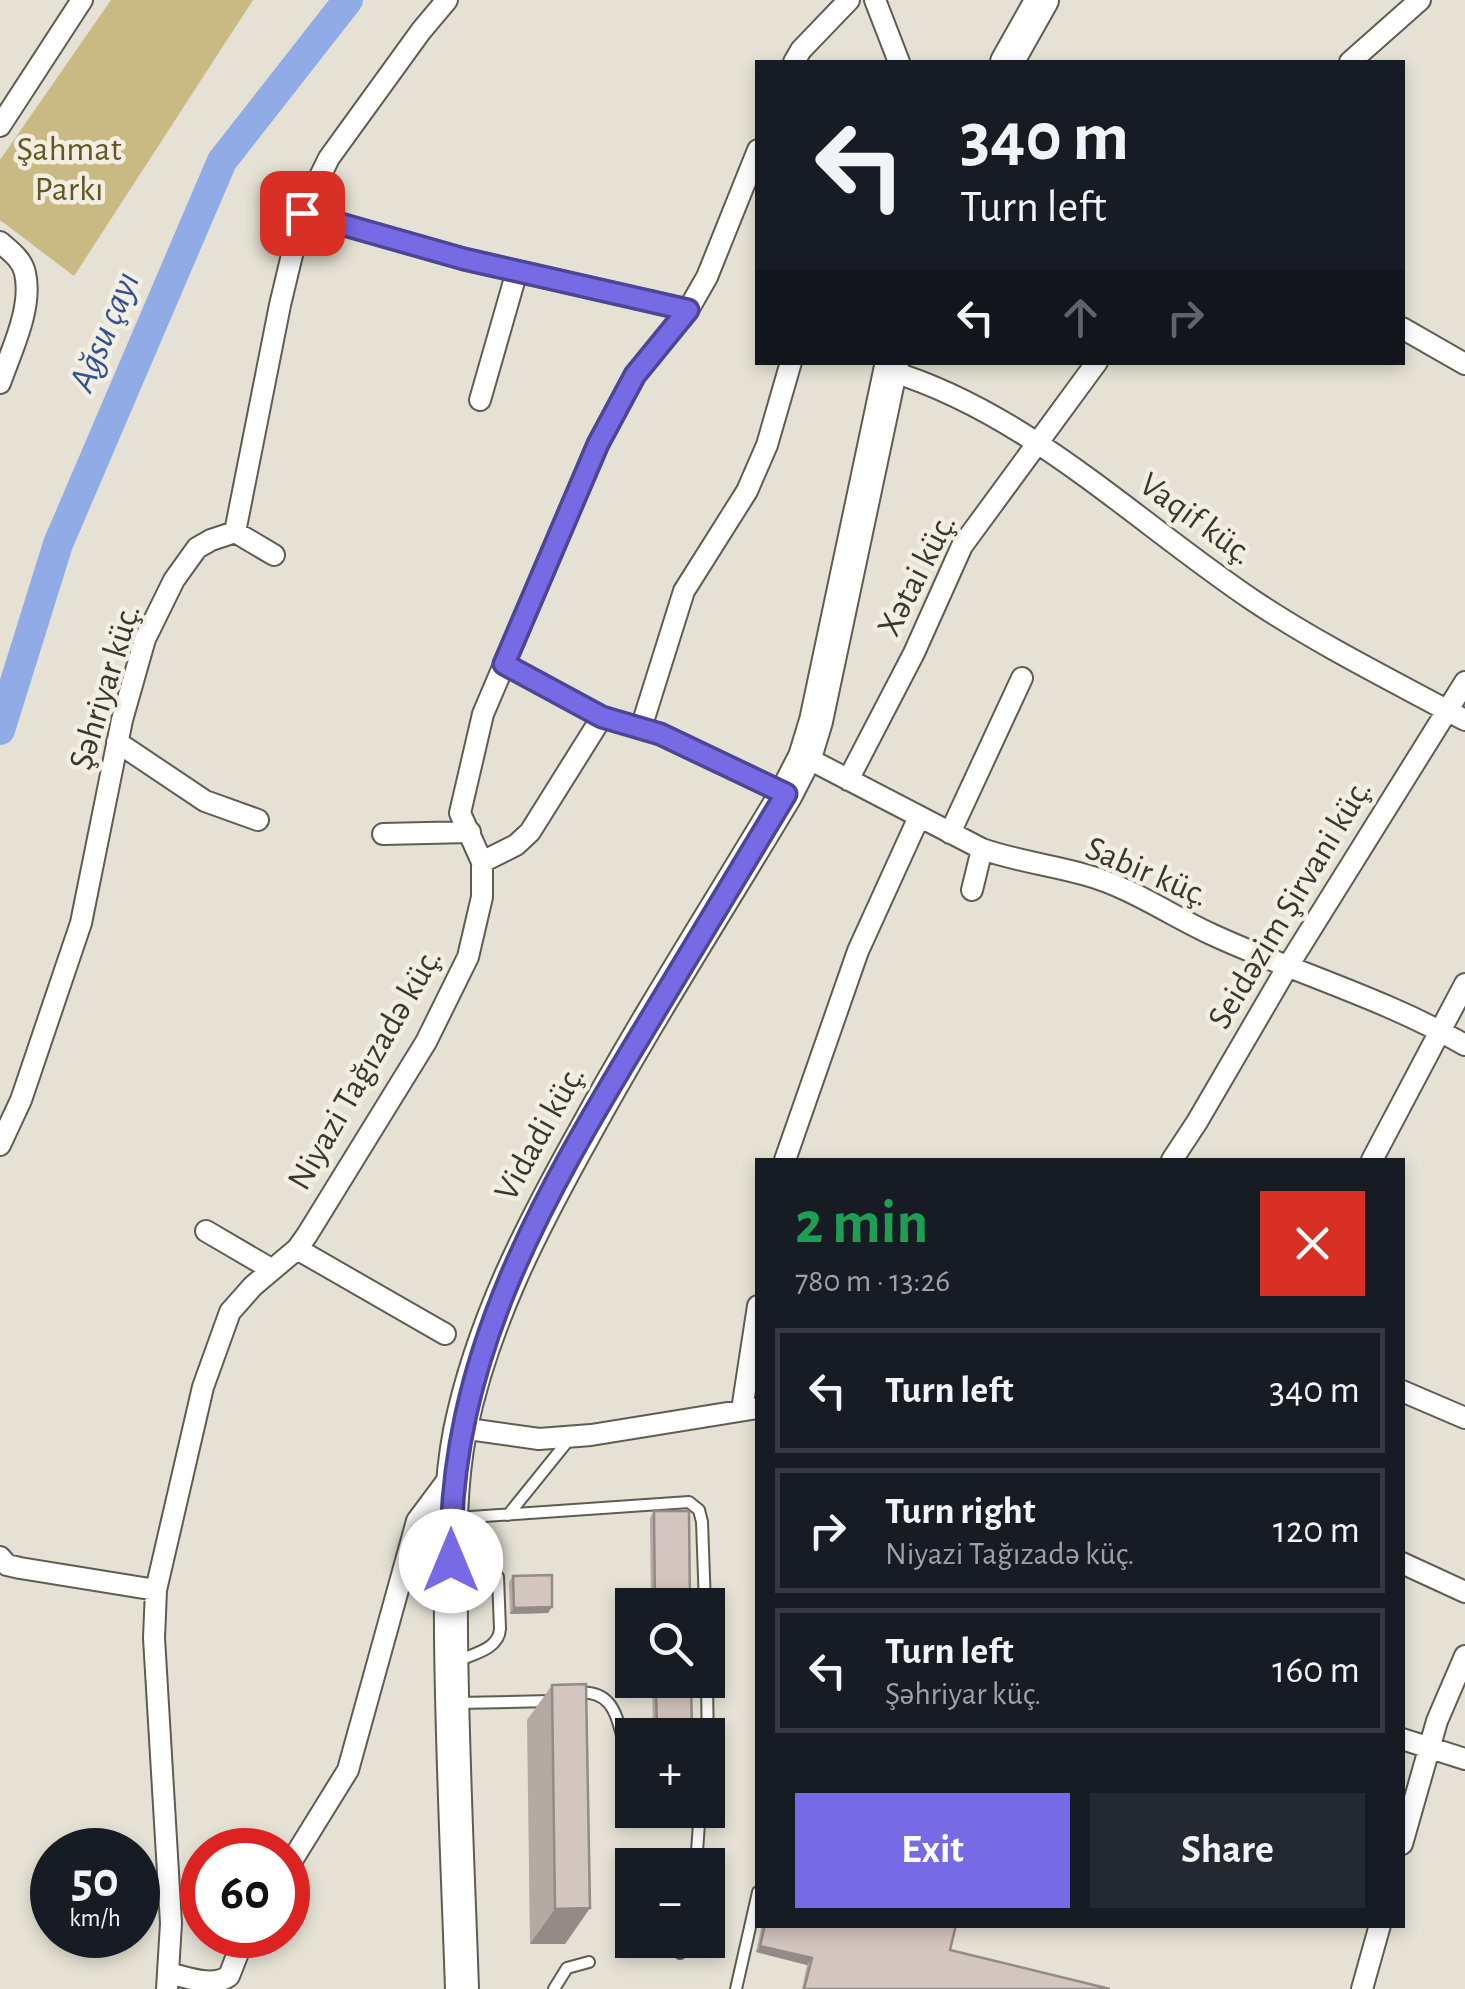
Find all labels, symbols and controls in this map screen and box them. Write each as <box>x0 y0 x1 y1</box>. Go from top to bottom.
icon: left <box>795 100 925 230</box>
text: 340 m <box>960 103 1129 173</box>
park label: Şahmat Parkı <box>16 132 122 207</box>
pin <box>260 171 345 256</box>
text: Turn left <box>960 185 1107 230</box>
icon: arrive <box>275 186 330 241</box>
water label: Ağsu çayı <box>63 267 147 398</box>
icon: left <box>948 290 1003 345</box>
icon: ahead <box>1053 290 1108 345</box>
icon: right <box>1158 290 1213 345</box>
street label: Vaqif küç. <box>1133 466 1259 572</box>
street label: Xətai küç. <box>871 508 963 642</box>
street label: Şəhriyar küç. <box>63 600 147 774</box>
street label: Seidəzim Şirvani küç. <box>1202 773 1378 1035</box>
street label: Sabir küç. <box>1080 831 1214 913</box>
street label: Niyazi Tağızadə küç. <box>282 942 448 1196</box>
street label: Vidadi küç. <box>489 1059 591 1207</box>
button: close <box>1260 1191 1365 1296</box>
text: 2 min <box>795 1194 928 1254</box>
text: 780 m · 13:26 <box>795 1265 950 1297</box>
icon: left <box>800 1363 855 1418</box>
text: Turn left <box>885 1372 1013 1410</box>
text: 340 m <box>1269 1372 1360 1410</box>
text: Turn right <box>885 1493 1035 1531</box>
icon: right <box>800 1503 855 1558</box>
position arrow <box>399 1509 503 1613</box>
text: 120 m <box>1273 1512 1360 1550</box>
text: Niyazi Tağızadə küç. <box>885 1538 1134 1570</box>
map controls <box>615 1588 725 1958</box>
button: search <box>615 1588 725 1698</box>
text: Turn left <box>885 1633 1013 1671</box>
icon: left <box>800 1643 855 1698</box>
text: 160 m <box>1272 1652 1360 1690</box>
text: Şəhriyar küç. <box>885 1678 1041 1710</box>
button: + <box>615 1718 725 1828</box>
button: Exit <box>795 1793 1070 1908</box>
button: Share <box>1090 1793 1365 1908</box>
speed limit sign: 60 <box>180 1828 310 1958</box>
button: − <box>615 1848 725 1958</box>
text: 50 <box>71 1856 119 1906</box>
text: km/h <box>69 1906 121 1931</box>

